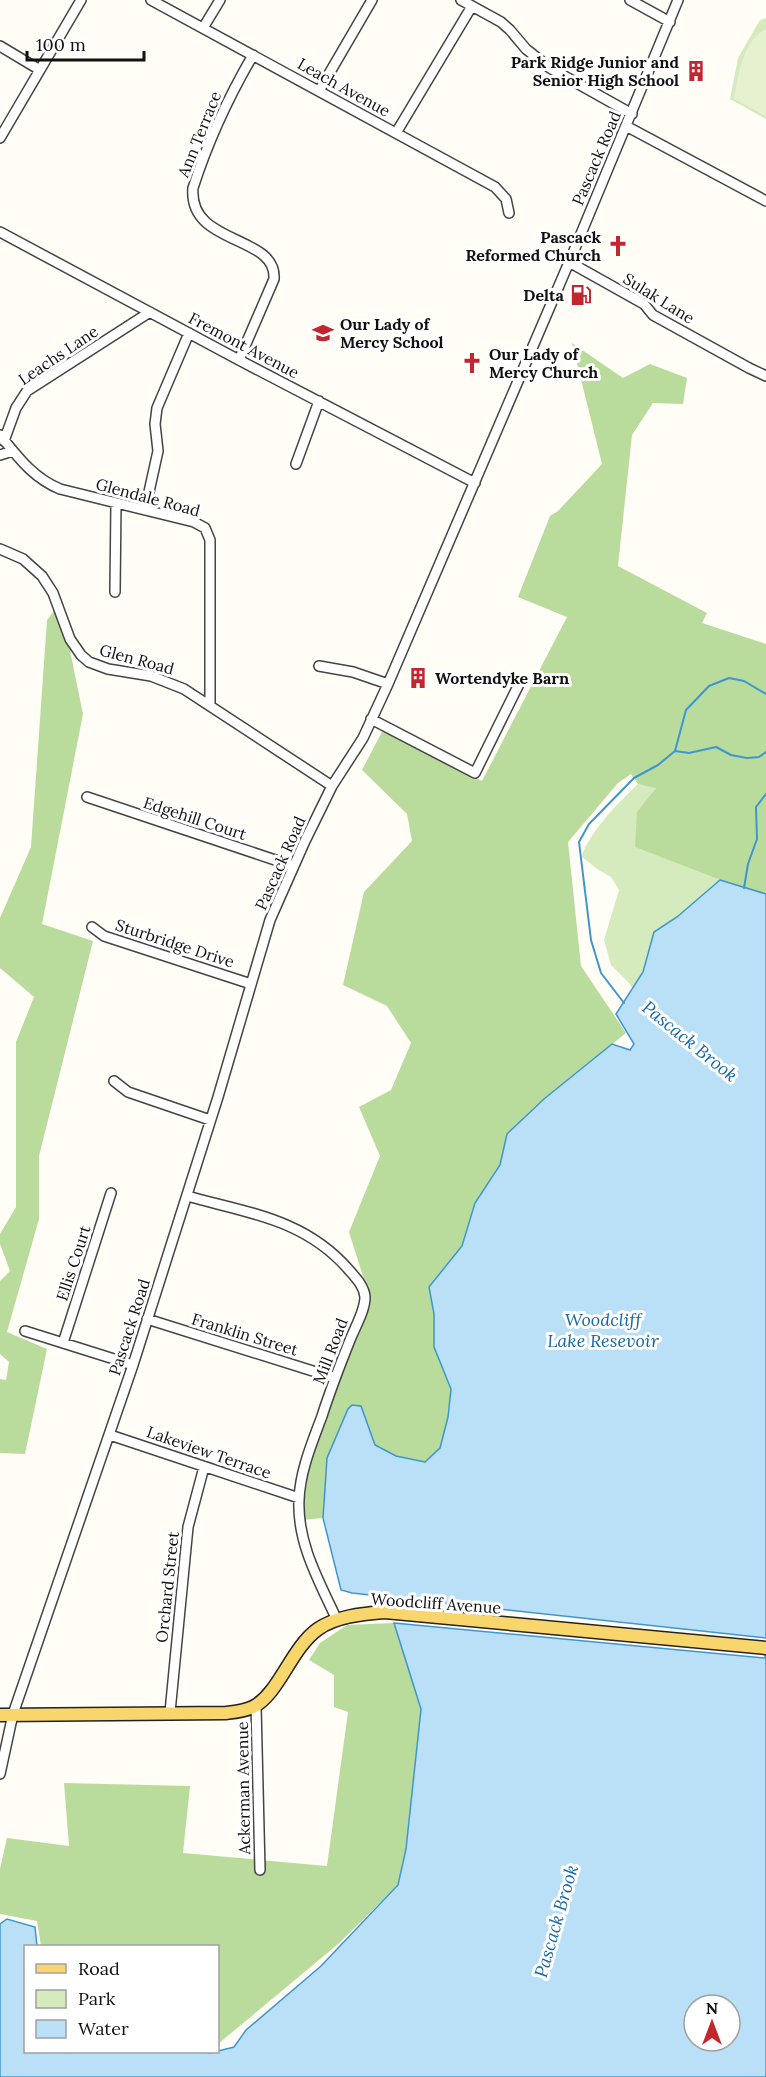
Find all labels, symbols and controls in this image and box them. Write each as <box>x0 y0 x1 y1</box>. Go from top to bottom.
scale bar <box>27 24 144 62</box>
text: 100 m <box>36 33 86 56</box>
place label: Park Ridge Junior and Senior High School <box>511 52 679 90</box>
street label: Leach Avenue <box>294 53 394 121</box>
building icon: Park Ridge Junior and Senior High School <box>684 59 708 83</box>
street label: Ann Terrace <box>172 88 225 181</box>
street label: Pascack Road <box>567 107 625 208</box>
place label: Pascack Reformed Church <box>465 227 601 265</box>
church icon: Pascack Reformed Church <box>606 234 630 258</box>
street label: Sulak Lane <box>620 268 699 328</box>
fuel station icon: Delta <box>569 283 593 307</box>
place label: Delta <box>523 285 565 305</box>
street label: Fremont Avenue <box>185 308 303 383</box>
place label: Our Lady of Mercy School <box>340 314 444 352</box>
street label: Leachs Lane <box>14 321 102 389</box>
school or university icon: Our Lady of Mercy School <box>311 321 335 345</box>
place label: Our Lady of Mercy Church <box>489 344 598 382</box>
church icon: Our Lady of Mercy Church <box>460 351 484 375</box>
street label: Glendale Road <box>94 473 203 521</box>
street label: Glen Road <box>98 639 177 679</box>
building icon: Wortendyke Barn <box>406 666 430 690</box>
place label: Wortendyke Barn <box>435 668 569 688</box>
street label: Edgehill Court <box>141 792 250 844</box>
street label: Pascack Road <box>250 813 310 913</box>
street label: Sturbridge Drive <box>113 914 237 972</box>
water label: Pascack Brook <box>638 995 742 1087</box>
street label: Ellis Court <box>51 1222 95 1303</box>
street label: Pascack Road <box>104 1276 154 1378</box>
street label: Franklin Street <box>189 1308 301 1360</box>
water label: Woodcliff Lake Resevoir <box>547 1308 660 1352</box>
street label: Mill Road <box>308 1315 352 1387</box>
street label: Lakeview Terrace <box>144 1421 274 1483</box>
street label: Orchard Street <box>151 1530 183 1644</box>
street label: Woodcliff Avenue <box>370 1588 502 1618</box>
street label: Ackerman Avenue <box>232 1721 254 1856</box>
water label: Pascack Brook <box>529 1862 583 1980</box>
legend <box>24 1945 219 2053</box>
text: Road <box>78 1957 120 1980</box>
text: Park <box>78 1987 116 2010</box>
north arrow <box>682 1993 742 2053</box>
text: N <box>706 1998 718 2018</box>
text: Water <box>78 2017 129 2040</box>

